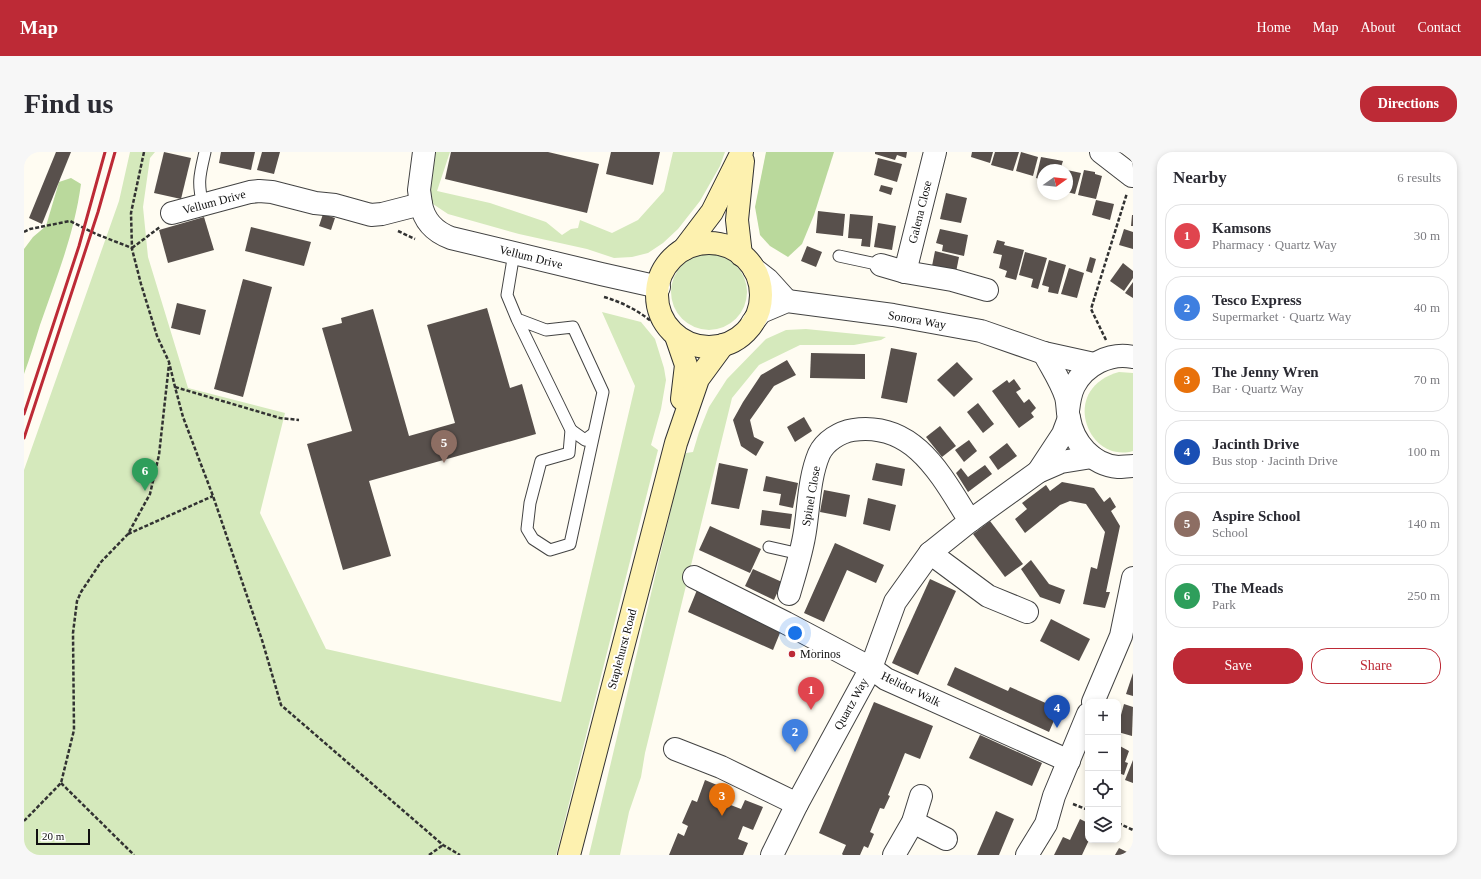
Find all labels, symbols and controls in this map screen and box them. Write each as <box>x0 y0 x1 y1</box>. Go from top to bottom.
text: Map <box>20 17 58 38</box>
text: Home <box>1257 20 1291 35</box>
text: Map <box>1313 20 1338 35</box>
text: About <box>1360 20 1395 35</box>
text: Contact <box>1417 20 1461 35</box>
button: Directions <box>1360 86 1457 122</box>
text: Find us <box>24 88 114 119</box>
north arrow <box>1037 164 1073 200</box>
text: Nearby <box>1173 168 1227 187</box>
text: 6 results <box>1397 170 1441 185</box>
street label: Galena Close <box>905 179 935 245</box>
street label: Vellum Drive <box>181 187 247 217</box>
text: Kamsons <box>1212 220 1271 236</box>
text: 1 <box>1184 228 1190 243</box>
text: 30 m <box>1414 228 1440 243</box>
text: Pharmacy · Quartz Way <box>1212 237 1337 252</box>
street label: Vellum Drive <box>498 242 564 272</box>
text: Tesco Express <box>1212 292 1302 308</box>
text: 2 <box>1184 300 1190 315</box>
text: 40 m <box>1414 300 1440 315</box>
street label: Sonora Way <box>887 308 947 332</box>
text: Supermarket · Quartz Way <box>1212 309 1351 324</box>
text: The Jenny Wren <box>1212 364 1319 380</box>
text: 3 <box>1184 372 1190 387</box>
text: 70 m <box>1414 372 1440 387</box>
text: Bar · Quartz Way <box>1212 381 1303 396</box>
pin: 5 <box>431 430 457 463</box>
text: Jacinth Drive <box>1212 436 1299 452</box>
text: 4 <box>1184 444 1190 459</box>
text: 100 m <box>1407 444 1440 459</box>
text: Bus stop · Jacinth Drive <box>1212 453 1338 468</box>
pin: 6 <box>132 458 158 491</box>
street label: Spinel Close <box>799 465 823 527</box>
text: Aspire School <box>1212 508 1300 524</box>
text: 5 <box>1184 516 1190 531</box>
text: 140 m <box>1407 516 1440 531</box>
text: School <box>1212 525 1248 540</box>
text: The Meads <box>1212 580 1283 596</box>
text: 6 <box>1184 588 1190 603</box>
text: 250 m <box>1407 588 1440 603</box>
text: Park <box>1212 597 1236 612</box>
street label: Staplehurst Road <box>605 607 639 691</box>
your location <box>785 623 805 643</box>
place label: Morinos <box>800 647 841 661</box>
button: Save <box>1173 648 1303 684</box>
button: Share <box>1311 648 1441 684</box>
marker: Morinos <box>787 649 797 659</box>
street label: Helidor Walk <box>879 669 943 709</box>
street label: Quartz Way <box>831 676 871 732</box>
pin: 1 <box>798 677 824 710</box>
pin: 4 <box>1044 695 1070 728</box>
map controls <box>1085 699 1121 843</box>
button: + <box>1085 699 1121 735</box>
pin: 2 <box>782 719 808 752</box>
button: − <box>1085 735 1121 771</box>
button: locate <box>1085 771 1121 807</box>
pin: 3 <box>709 783 735 816</box>
button: layers <box>1085 807 1121 843</box>
scale bar <box>36 827 90 846</box>
text: 20 m <box>42 830 64 842</box>

